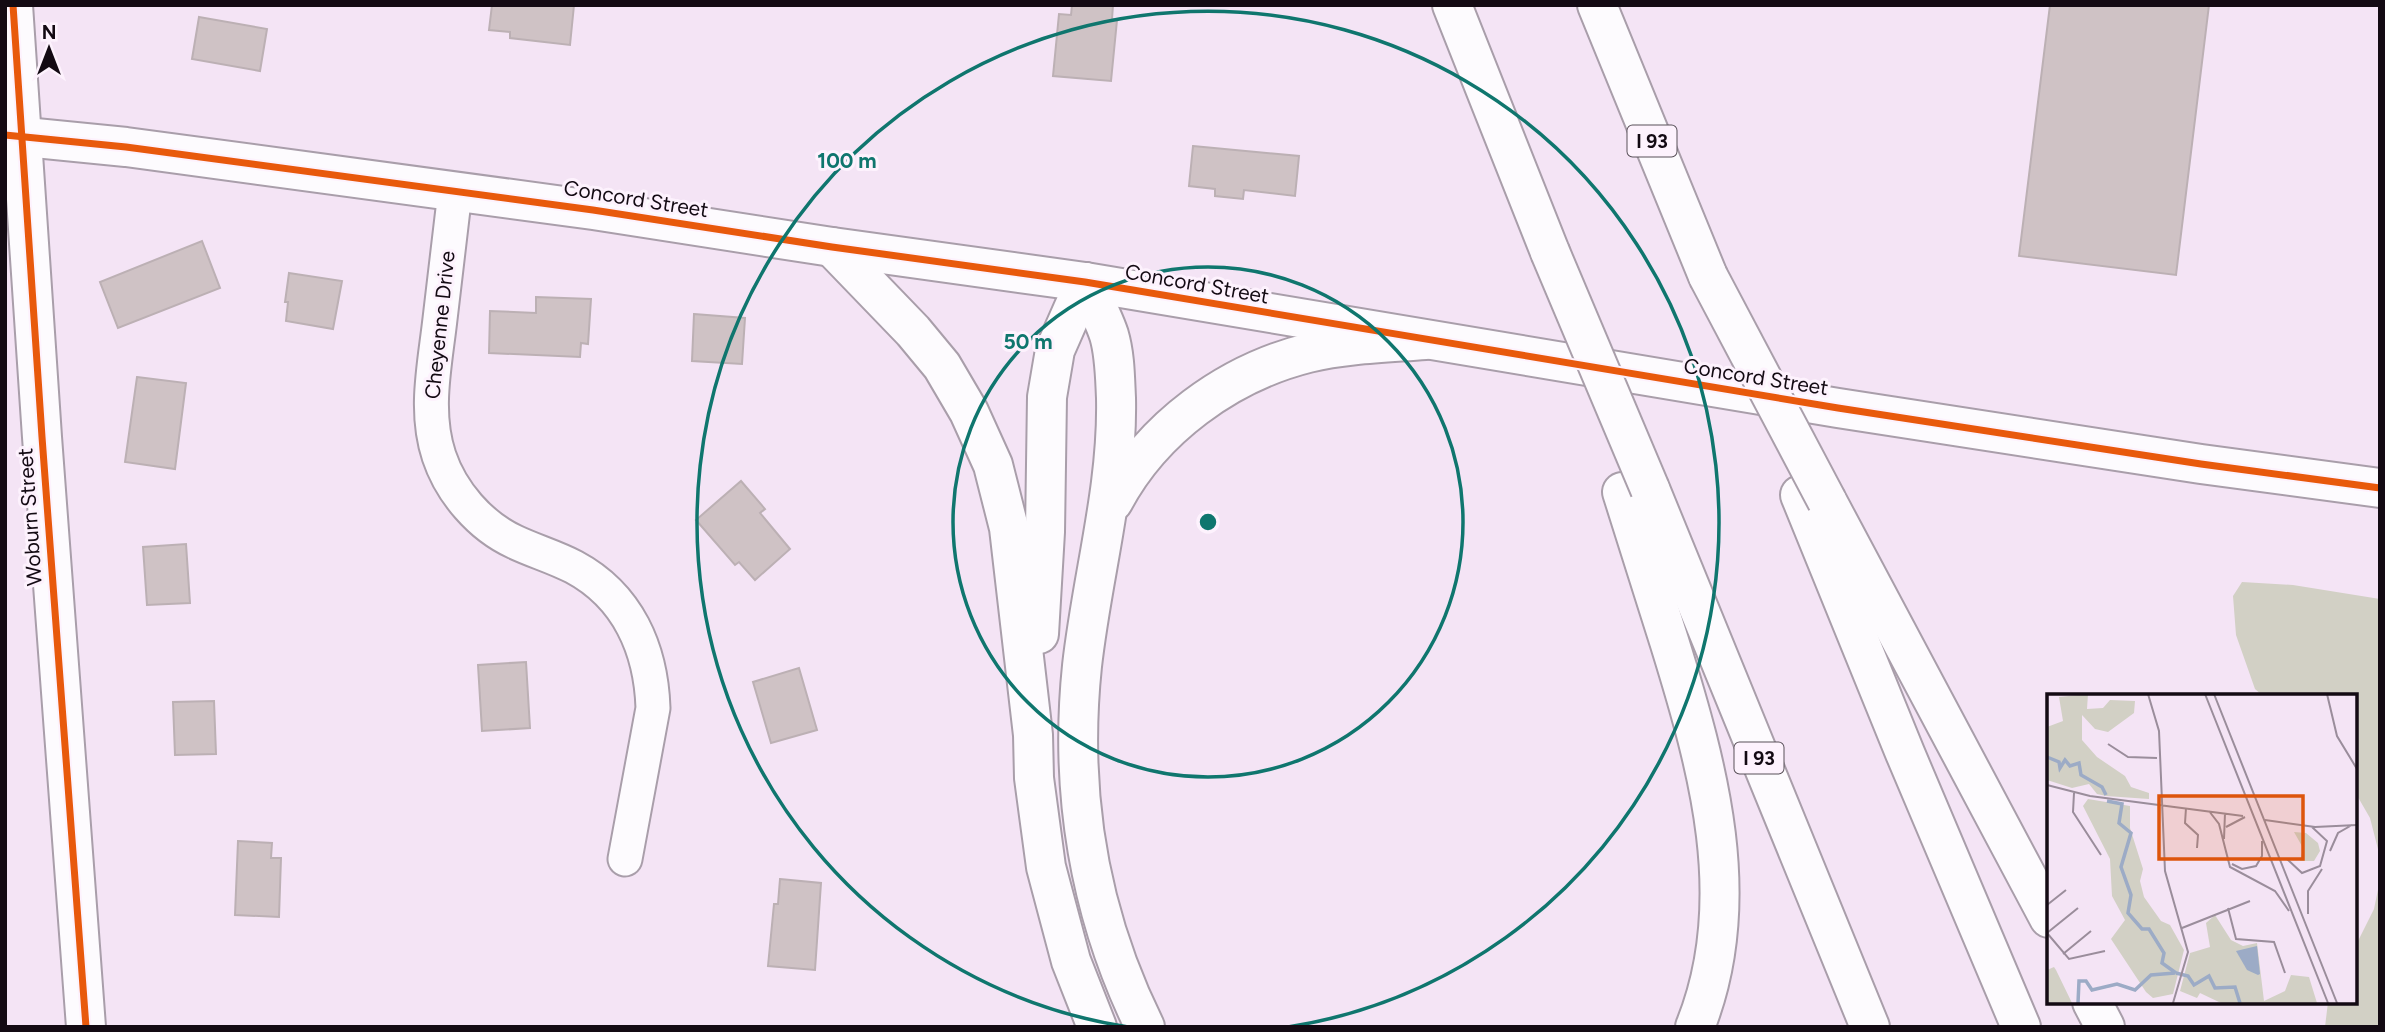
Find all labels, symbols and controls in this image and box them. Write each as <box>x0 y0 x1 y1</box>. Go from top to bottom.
north arrow <box>14 14 84 84</box>
text: N <box>42 21 56 44</box>
road number: I 93 <box>1628 125 1676 156</box>
text: 100 m <box>817 148 877 173</box>
street label: Concord Street <box>562 175 710 222</box>
street label: Cheyenne Drive <box>419 250 460 400</box>
street label: Concord Street <box>1123 259 1271 309</box>
text: 50 m <box>1003 329 1053 354</box>
street label: Concord Street <box>1682 353 1830 400</box>
street label: Woburn Street <box>12 447 47 587</box>
centre of rings <box>1196 510 1220 534</box>
inset map <box>2047 694 2357 1004</box>
road number: I 93 <box>1734 743 1784 774</box>

